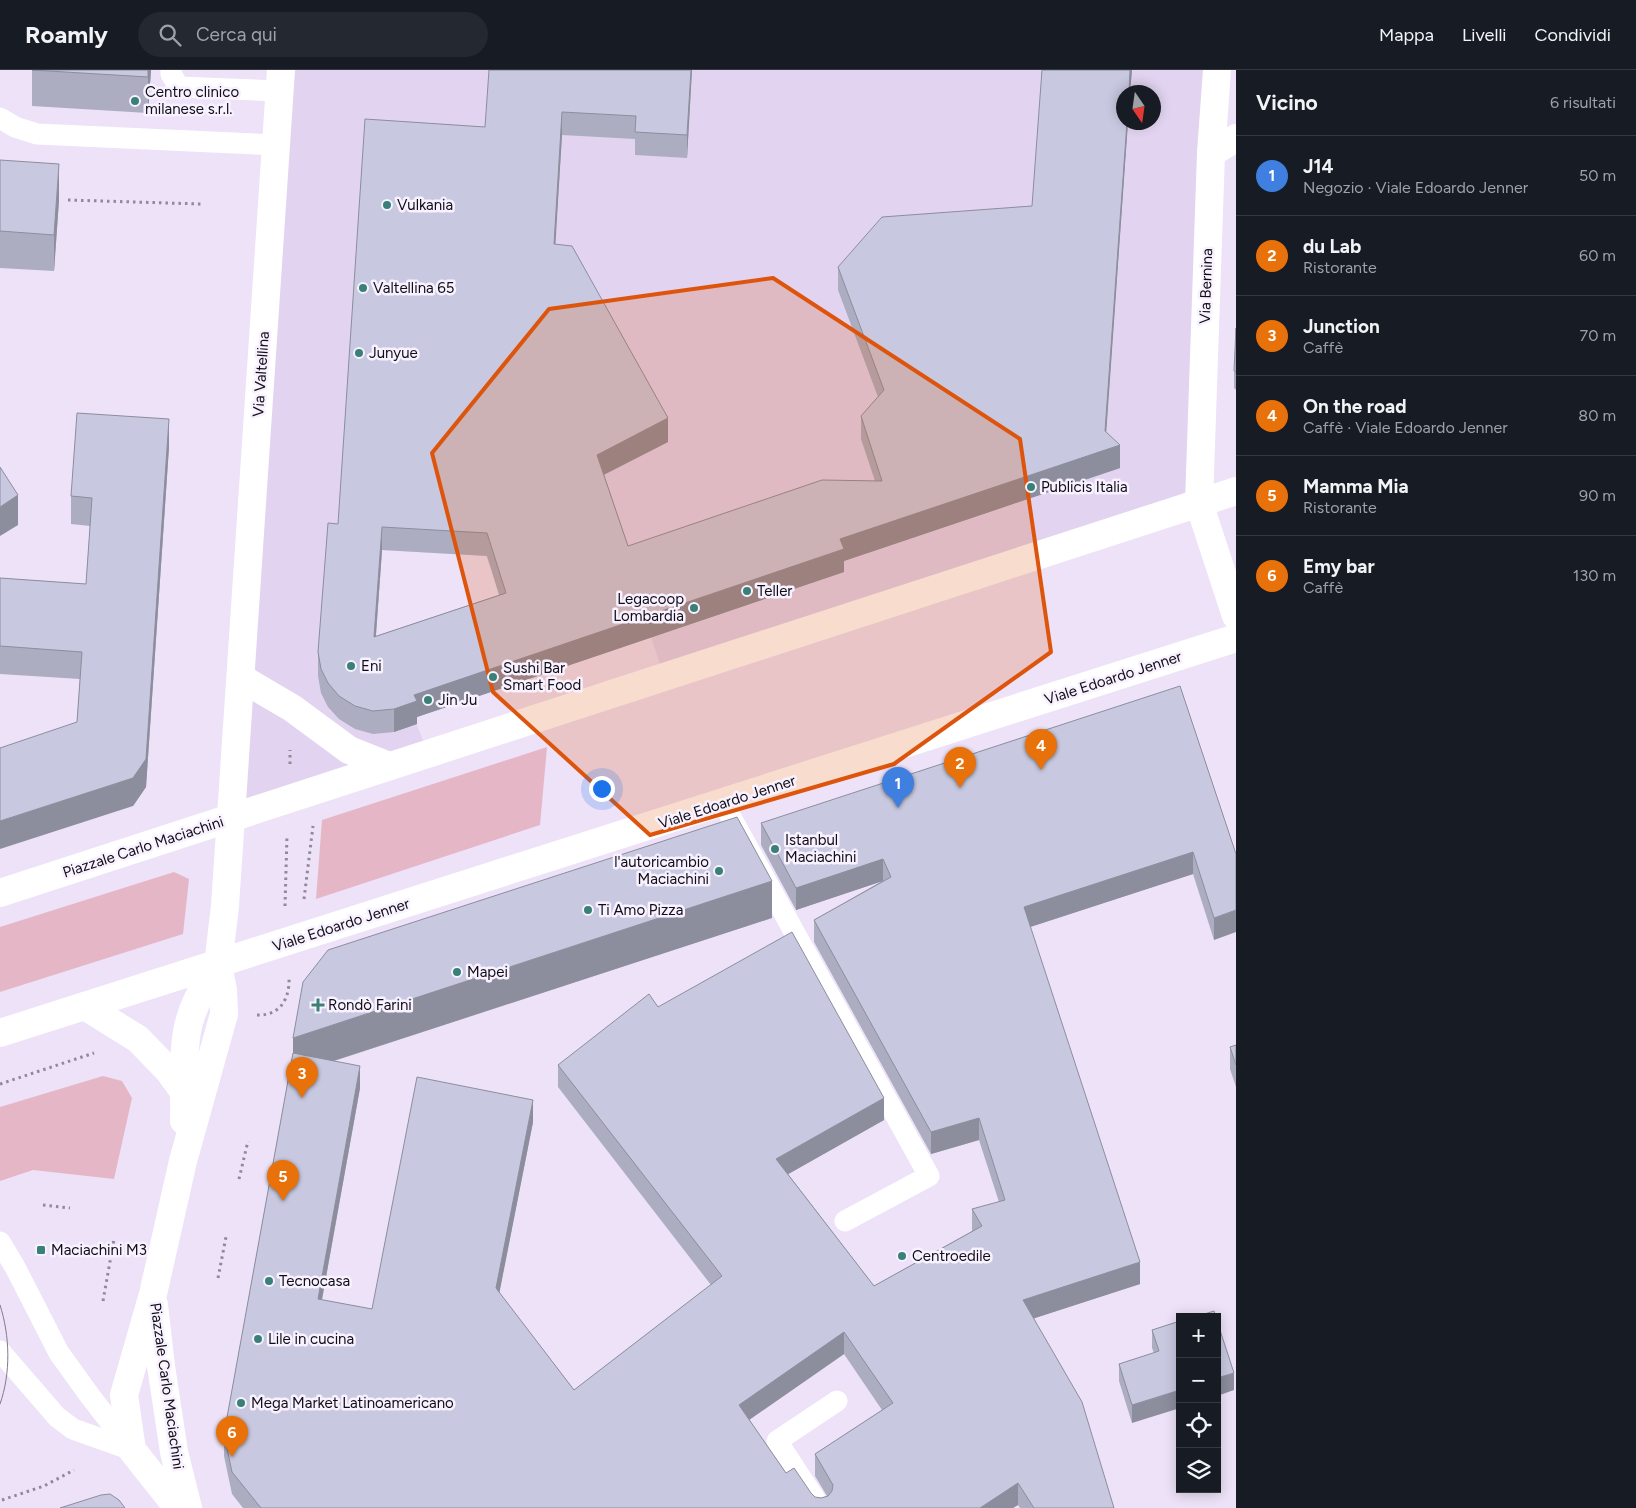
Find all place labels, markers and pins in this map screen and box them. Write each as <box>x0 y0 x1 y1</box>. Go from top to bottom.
place label: Centro clinico milanese s.r.l. <box>145 83 239 118</box>
marker: Centro clinico milanese s.r.l. <box>129 95 141 107</box>
place label: Vulkania <box>397 196 453 214</box>
marker: Vulkania <box>381 199 393 211</box>
place label: Valtellina 65 <box>373 279 455 297</box>
marker: Valtellina 65 <box>357 282 369 294</box>
place label: Junyue <box>369 344 418 362</box>
marker: Junyue <box>353 347 365 359</box>
place label: Publicis Italia <box>1041 478 1128 496</box>
marker: Publicis Italia <box>1025 481 1037 493</box>
place label: Teller <box>757 582 792 600</box>
marker: Teller <box>741 585 753 597</box>
place label: Legacoop Lombardia <box>613 590 684 625</box>
marker: Legacoop Lombardia <box>688 602 700 614</box>
place label: Eni <box>361 657 382 675</box>
place label: Sushi Bar Smart Food <box>503 659 581 694</box>
marker: Eni <box>345 660 357 672</box>
marker: Sushi Bar Smart Food <box>487 671 499 683</box>
place label: Jin Ju <box>438 691 477 709</box>
marker: Jin Ju <box>422 694 434 706</box>
pin: 4 <box>1025 729 1057 770</box>
pin: 2 <box>944 747 976 788</box>
pin: 1 <box>882 767 914 808</box>
place label: Istanbul Maciachini <box>785 831 856 866</box>
marker: Istanbul Maciachini <box>769 843 781 855</box>
place label: l'autoricambio Maciachini <box>614 853 709 888</box>
marker: l'autoricambio Maciachini <box>713 865 725 877</box>
place label: Ti Amo Pizza <box>598 901 683 919</box>
marker: Ti Amo Pizza <box>582 904 594 916</box>
place label: Mapei <box>467 963 508 981</box>
marker: Mapei <box>451 966 463 978</box>
place label: Rondò Farini <box>328 996 412 1014</box>
marker: Rondò Farini <box>312 999 324 1011</box>
pin: 3 <box>286 1057 318 1098</box>
pin: 5 <box>267 1160 299 1201</box>
place label: Maciachini M3 <box>51 1241 147 1259</box>
marker: Maciachini M3 <box>35 1244 47 1256</box>
place label: Centroedile <box>912 1247 991 1265</box>
marker: Centroedile <box>896 1250 908 1262</box>
place label: Tecnocasa <box>279 1272 350 1290</box>
marker: Tecnocasa <box>263 1275 275 1287</box>
place label: Lile in cucina <box>268 1330 354 1348</box>
marker: Lile in cucina <box>252 1333 264 1345</box>
place label: Mega Market Latinoamericano <box>251 1394 454 1412</box>
marker: Mega Market Latinoamericano <box>235 1397 247 1409</box>
pin: 6 <box>216 1416 248 1457</box>

